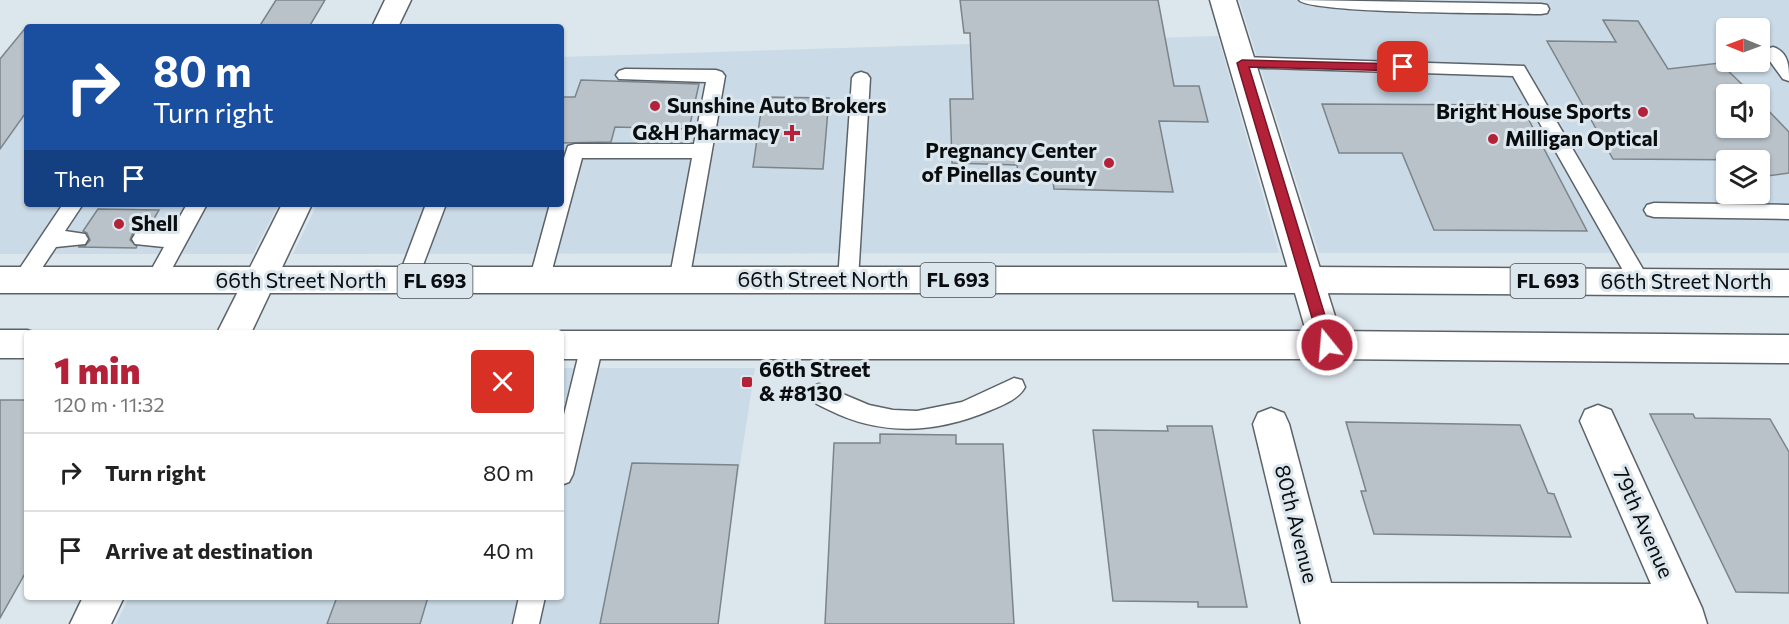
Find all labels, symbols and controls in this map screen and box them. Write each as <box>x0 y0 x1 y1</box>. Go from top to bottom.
north arrow <box>1716 18 1770 72</box>
map controls <box>1716 18 1770 204</box>
pin <box>1377 41 1428 92</box>
text: 80 m <box>153 44 252 96</box>
icon: right <box>54 48 132 126</box>
icon: arrive <box>1386 50 1419 83</box>
button: sound <box>1716 84 1770 138</box>
place label: Sunshine Auto Brokers <box>667 92 887 117</box>
text: Turn right <box>153 96 273 129</box>
place label: Bright House Sports <box>1436 98 1631 123</box>
marker: Sunshine Auto Brokers <box>648 99 662 113</box>
marker: Bright House Sports <box>1636 105 1650 119</box>
place label: G&H Pharmacy <box>632 119 780 144</box>
place label: Milligan Optical <box>1505 125 1658 150</box>
marker: G&H Pharmacy <box>785 126 799 140</box>
marker: Milligan Optical <box>1486 132 1500 146</box>
place label: Pregnancy Center of Pinellas County <box>921 137 1097 186</box>
button: layers <box>1716 150 1770 204</box>
marker: Pregnancy Center of Pinellas County <box>1102 156 1116 170</box>
icon: arrive <box>117 162 150 195</box>
text: Then <box>54 165 105 192</box>
place label: Shell <box>131 210 178 235</box>
marker: Shell <box>112 217 126 231</box>
road number: FL 693 <box>920 263 996 297</box>
road number: FL 693 <box>398 264 472 298</box>
road number: FL 693 <box>1510 264 1586 298</box>
street label: 66th Street North <box>738 266 908 291</box>
street label: 66th Street North <box>216 267 386 292</box>
street label: 66th Street North <box>1601 268 1771 293</box>
position arrow <box>1295 313 1359 377</box>
text: 1 min <box>54 347 140 391</box>
button: close <box>471 350 534 413</box>
place label: 66th Street & #8130 <box>759 356 871 405</box>
marker: 66th Street & #8130 <box>740 375 754 389</box>
text: 120 m · 11:32 <box>54 392 165 416</box>
icon: right <box>54 456 87 489</box>
text: Turn right <box>105 459 206 486</box>
text: 80 m <box>483 459 534 486</box>
street label: 80th Avenue <box>1271 462 1324 585</box>
street label: 79th Avenue <box>1609 463 1680 582</box>
icon: arrive <box>54 534 87 567</box>
text: Arrive at destination <box>105 537 313 564</box>
text: 40 m <box>483 537 534 564</box>

